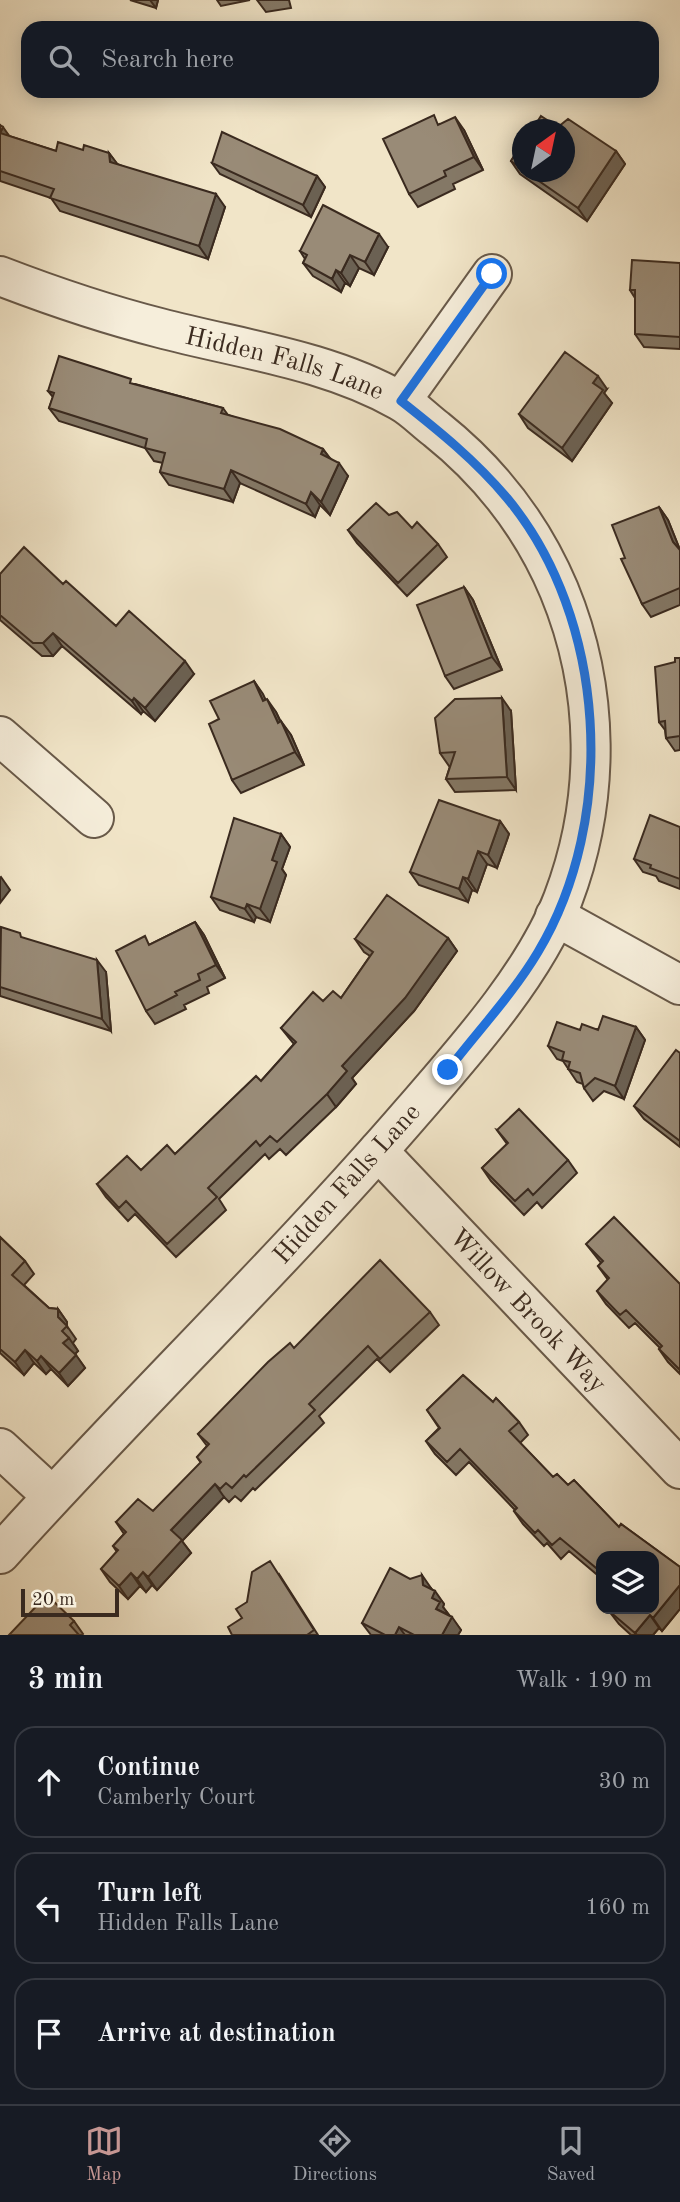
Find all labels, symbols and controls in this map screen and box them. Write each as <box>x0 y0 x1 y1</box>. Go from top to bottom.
search box <box>21 21 659 98</box>
icon: search <box>45 41 83 79</box>
text: Search here <box>101 47 234 73</box>
north arrow <box>512 119 575 182</box>
route start <box>476 258 507 289</box>
street label: Hidden Falls Lane <box>182 324 388 406</box>
route end <box>432 1054 463 1085</box>
street label: Hidden Falls Lane <box>269 1099 426 1269</box>
street label: Willow Brook Way <box>444 1224 611 1398</box>
map controls <box>596 1551 659 1614</box>
button: layers <box>596 1551 659 1614</box>
scale bar <box>21 1586 119 1618</box>
text: 20 m <box>32 1591 74 1610</box>
text: 3 min <box>28 1665 103 1695</box>
text: Walk · 190 m <box>516 1669 652 1692</box>
text: Continue <box>97 1755 200 1781</box>
icon: ahead <box>30 1763 68 1801</box>
text: 30 m <box>599 1770 650 1793</box>
text: Camberly Court <box>97 1786 255 1809</box>
text: Turn left <box>97 1881 202 1907</box>
icon: left <box>30 1889 68 1927</box>
text: 160 m <box>585 1896 650 1919</box>
text: Hidden Falls Lane <box>97 1912 279 1935</box>
icon: arrive <box>30 2015 68 2053</box>
text: Arrive at destination <box>97 2021 336 2047</box>
tab: Map <box>85 2122 123 2187</box>
tab: Directions <box>293 2122 377 2187</box>
tab: Saved <box>547 2122 595 2187</box>

